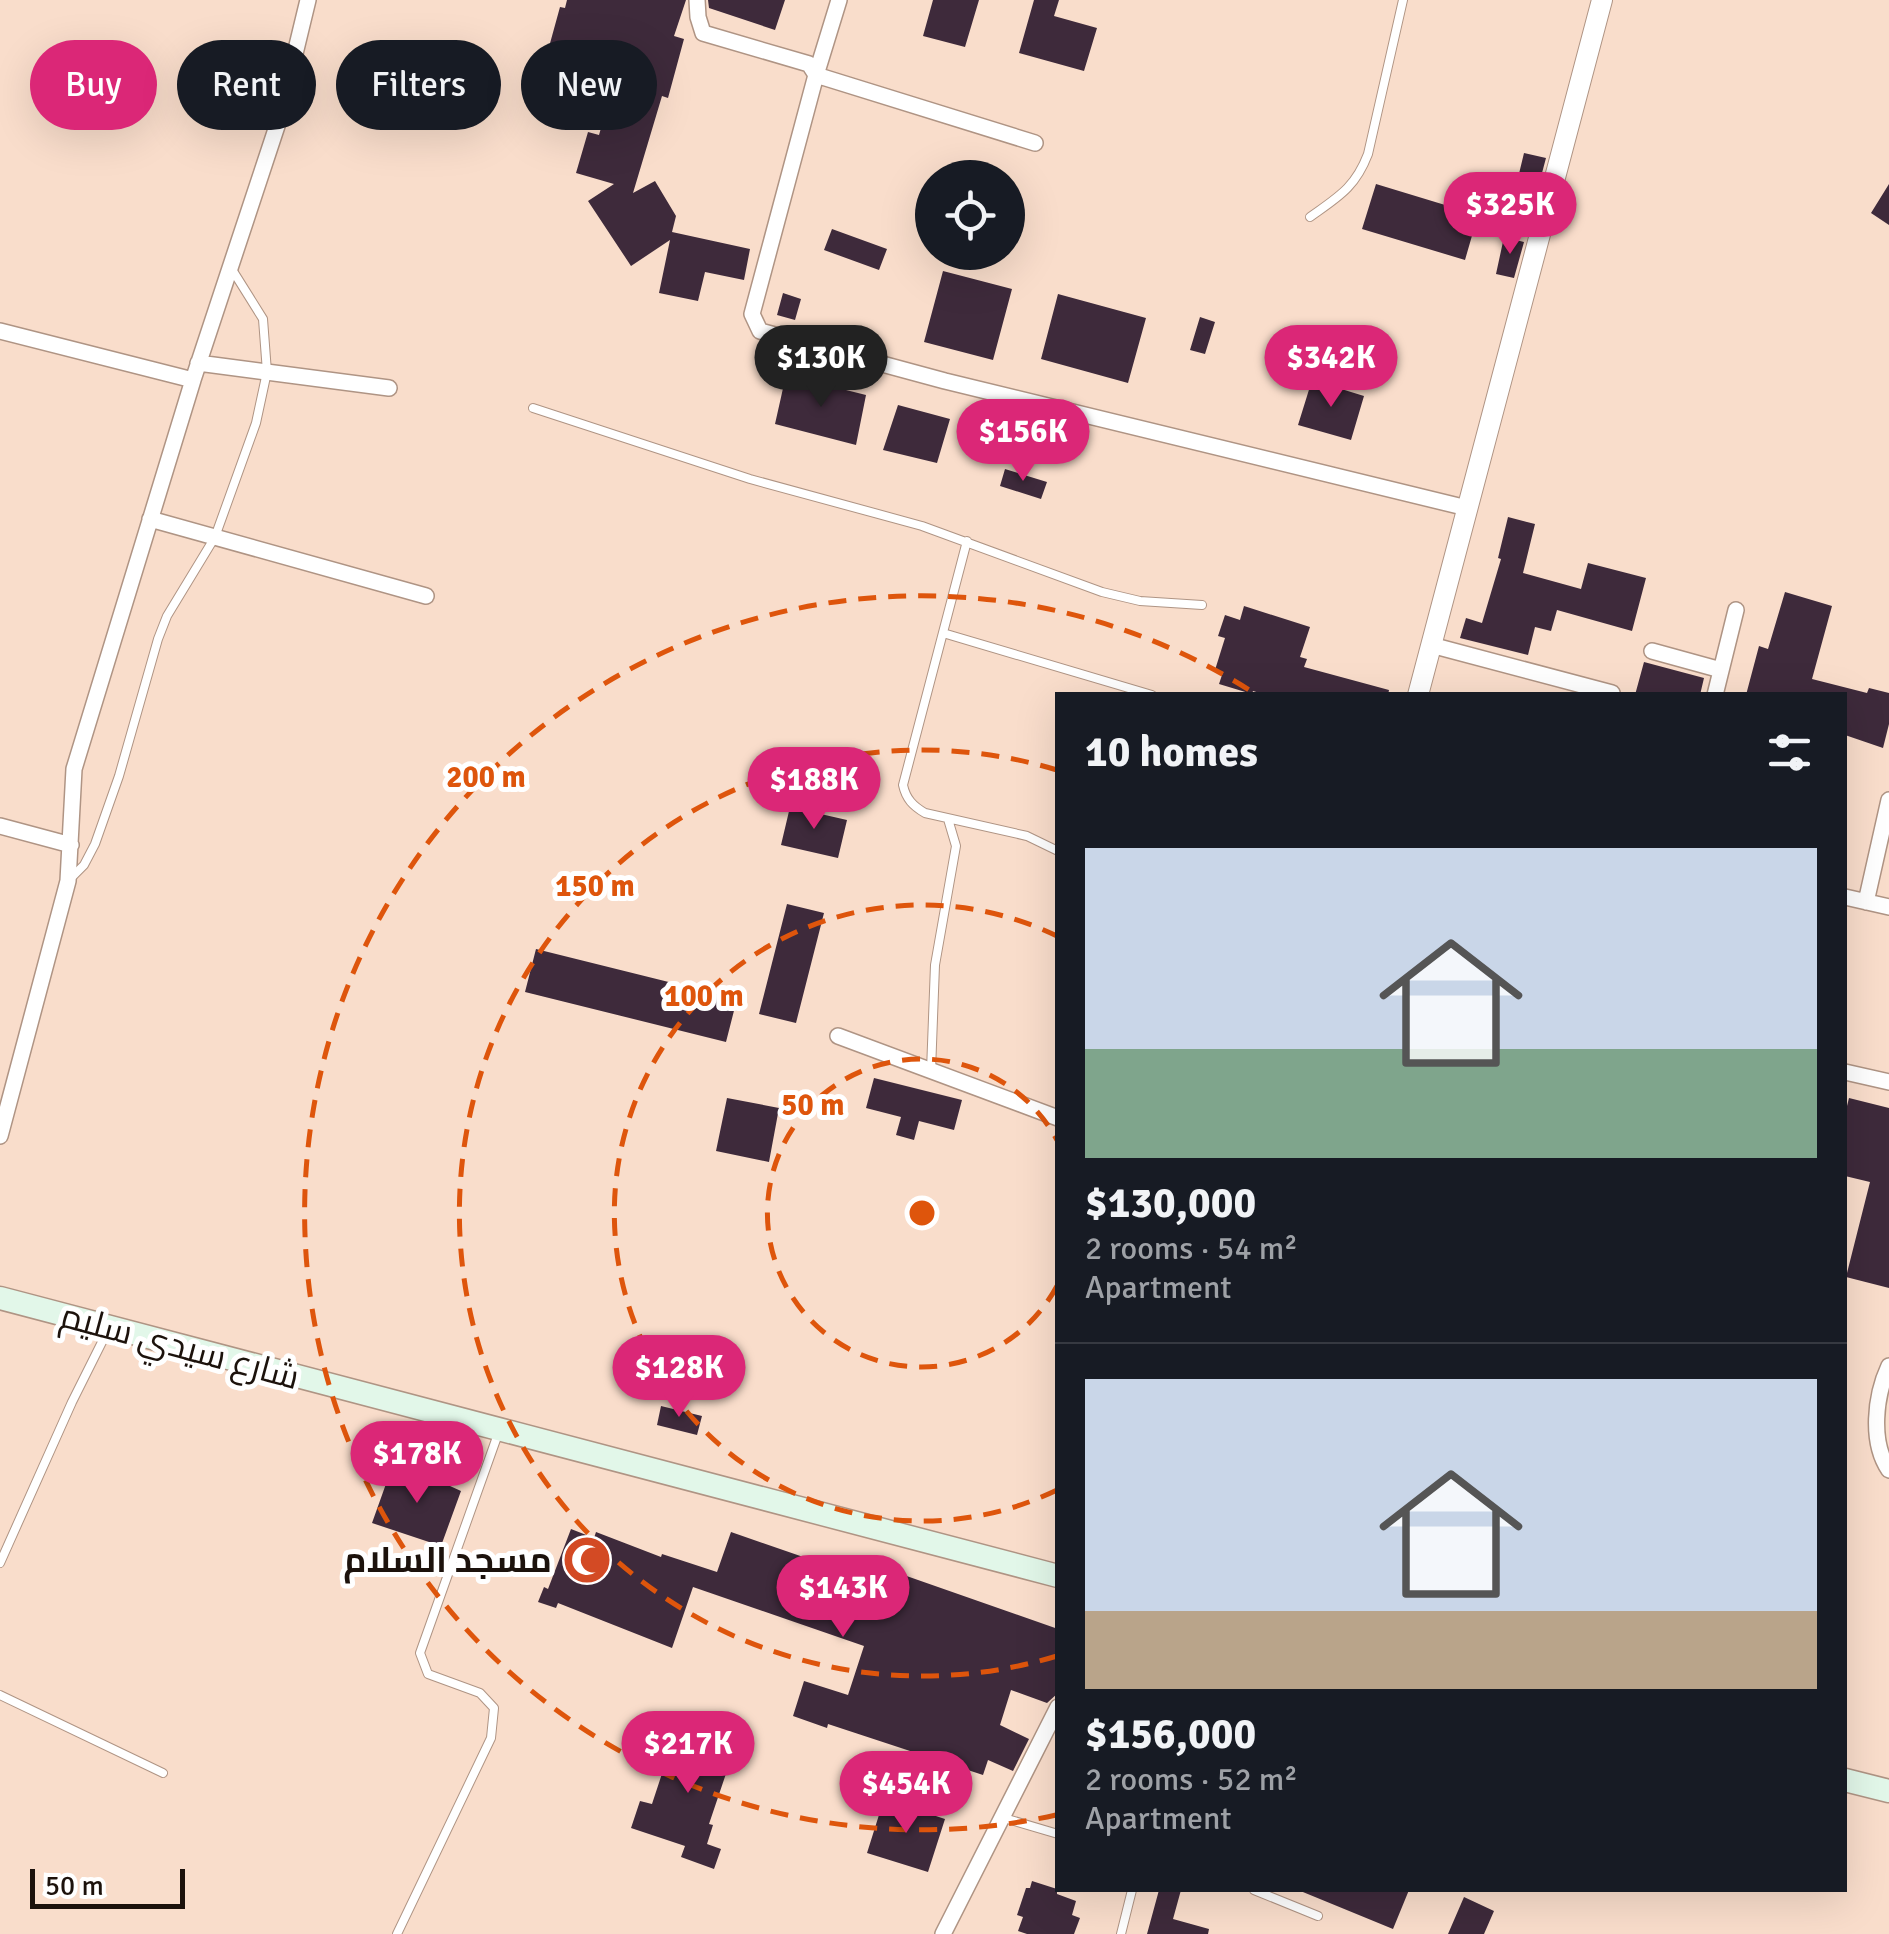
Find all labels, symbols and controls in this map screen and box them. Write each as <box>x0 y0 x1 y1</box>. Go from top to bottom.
chip: Buy <box>30 40 157 130</box>
chip: Rent <box>177 40 316 130</box>
chip: Filters <box>336 40 501 130</box>
chip: New <box>521 40 657 130</box>
map controls <box>915 160 1025 270</box>
button: locate <box>915 160 1025 270</box>
pin: $325K <box>1440 172 1580 257</box>
text: $325K <box>1466 185 1554 224</box>
pin: $130K <box>751 325 891 410</box>
pin: $342K <box>1261 325 1401 410</box>
text: $130K <box>777 338 865 377</box>
text: $342K <box>1287 338 1375 377</box>
pin: $156K <box>953 399 1093 484</box>
text: $156K <box>979 412 1067 451</box>
icon: filters <box>1762 725 1817 780</box>
text: 10 homes <box>1085 727 1258 778</box>
pin: $188K <box>744 747 884 832</box>
text: 200 m <box>446 759 526 796</box>
text: $188K <box>770 760 858 799</box>
text: 150 m <box>555 868 635 905</box>
icon: home <box>1361 913 1541 1093</box>
text: 100 m <box>664 978 744 1015</box>
text: 50 m <box>781 1087 845 1124</box>
text: $130,000 <box>1085 1178 1256 1229</box>
centre of rings <box>904 1195 940 1231</box>
text: 2 rooms · 54 m² <box>1085 1229 1298 1268</box>
text: Apartment <box>1085 1268 1232 1307</box>
street label: شارع سيدي سليم <box>54 1294 304 1404</box>
pin: $128K <box>609 1335 749 1420</box>
text: $128K <box>635 1348 723 1387</box>
pin: $178K <box>347 1421 487 1506</box>
text: $178K <box>373 1434 461 1473</box>
icon: home <box>1361 1444 1541 1624</box>
mosque icon: مسجد السلام <box>561 1534 613 1586</box>
place label: مسجد السلام <box>343 1539 552 1584</box>
pin: $143K <box>773 1555 913 1640</box>
text: $143K <box>799 1568 887 1607</box>
text: $156,000 <box>1085 1709 1256 1760</box>
pin: $217K <box>618 1711 758 1796</box>
text: $217K <box>644 1724 732 1763</box>
pin: $454K <box>836 1751 976 1836</box>
text: 2 rooms · 52 m² <box>1085 1760 1298 1799</box>
text: $454K <box>862 1764 950 1803</box>
text: Apartment <box>1085 1799 1232 1838</box>
scale bar <box>30 1864 185 1908</box>
text: 50 m <box>45 1869 104 1903</box>

